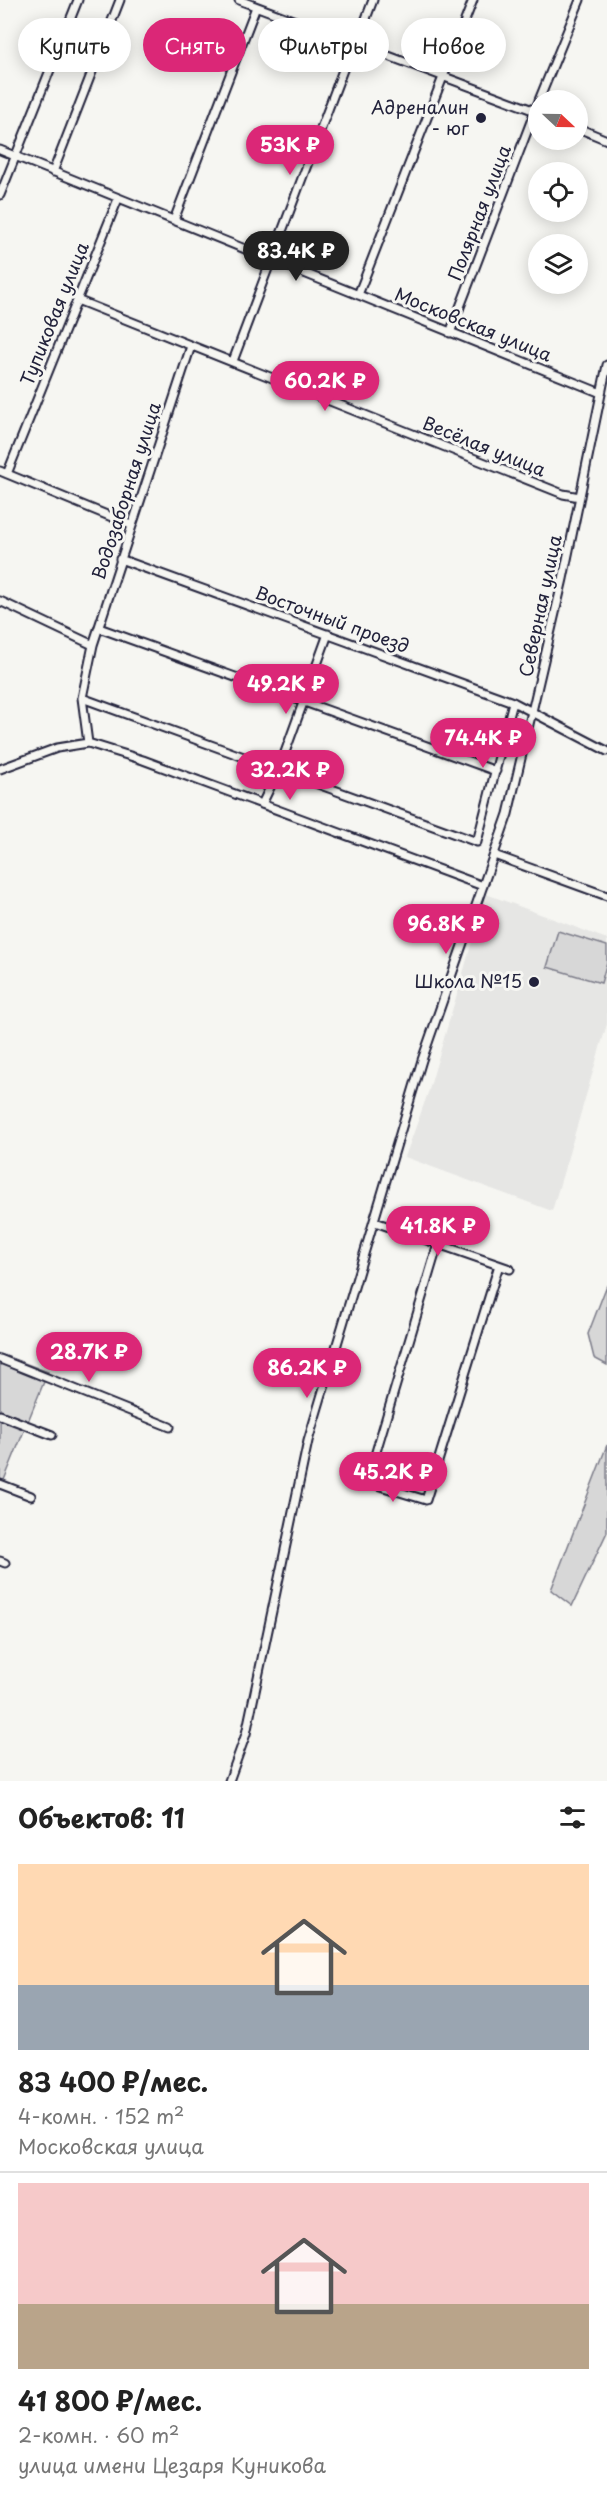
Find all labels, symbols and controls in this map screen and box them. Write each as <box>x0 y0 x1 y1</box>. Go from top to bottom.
chip: Купить <box>18 18 131 72</box>
chip: Снять <box>143 18 246 72</box>
chip: Фильтры <box>258 18 389 72</box>
chip: Новое <box>401 18 506 72</box>
north arrow <box>528 90 588 150</box>
map controls <box>528 90 588 294</box>
place label: Адреналин - юг <box>371 93 470 141</box>
marker: Адреналин - юг <box>474 111 488 125</box>
pin: 53K ₽ <box>248 125 332 176</box>
text: 53K ₽ <box>260 129 320 159</box>
street label: Полярная улица <box>440 140 517 284</box>
button: locate <box>528 162 588 222</box>
pin: 83.4K ₽ <box>241 231 351 282</box>
button: layers <box>528 234 588 294</box>
text: 83.4K ₽ <box>257 235 335 265</box>
street label: Тупиковая улица <box>12 237 95 389</box>
street label: Московская улица <box>391 280 557 368</box>
pin: 60.2K ₽ <box>270 361 380 412</box>
text: 60.2K ₽ <box>284 365 366 395</box>
street label: Водозаборная улица <box>84 398 167 583</box>
street label: Весёлая улица <box>419 409 551 483</box>
street label: Северная улица <box>511 531 568 679</box>
street label: Восточный проезд <box>252 578 413 659</box>
pin: 49.2K ₽ <box>231 664 341 715</box>
text: 49.2K ₽ <box>247 668 325 698</box>
pin: 74.4K ₽ <box>428 718 538 769</box>
text: 74.4K ₽ <box>444 722 522 752</box>
pin: 32.2K ₽ <box>235 750 345 801</box>
text: 32.2K ₽ <box>250 754 330 784</box>
pin: 96.8K ₽ <box>391 904 501 955</box>
text: 96.8K ₽ <box>407 908 485 938</box>
place label: Школа №15 <box>414 967 522 994</box>
marker: Школа №15 <box>527 975 541 989</box>
pin: 41.8K ₽ <box>383 1206 493 1257</box>
text: 41.8K ₽ <box>400 1210 476 1240</box>
pin: 28.7K ₽ <box>34 1332 144 1383</box>
text: 28.7K ₽ <box>50 1336 128 1366</box>
pin: 86.2K ₽ <box>252 1348 362 1399</box>
text: 86.2K ₽ <box>267 1352 347 1382</box>
pin: 45.2K ₽ <box>338 1452 448 1503</box>
text: 45.2K ₽ <box>353 1456 433 1486</box>
text: Объектов: 11 <box>18 1798 185 1837</box>
icon: filters <box>556 1801 589 1834</box>
icon: home <box>250 1903 358 2011</box>
text: 83 400 ₽/мес. <box>18 2062 208 2101</box>
text: 4-комн. · 152 m² <box>18 2101 184 2131</box>
text: Московская улица <box>18 2131 204 2161</box>
icon: home <box>250 2222 358 2330</box>
text: 41 800 ₽/мес. <box>18 2381 202 2420</box>
text: 2-комн. · 60 m² <box>18 2420 179 2450</box>
text: улица имени Цезаря Куникова <box>18 2450 326 2480</box>

